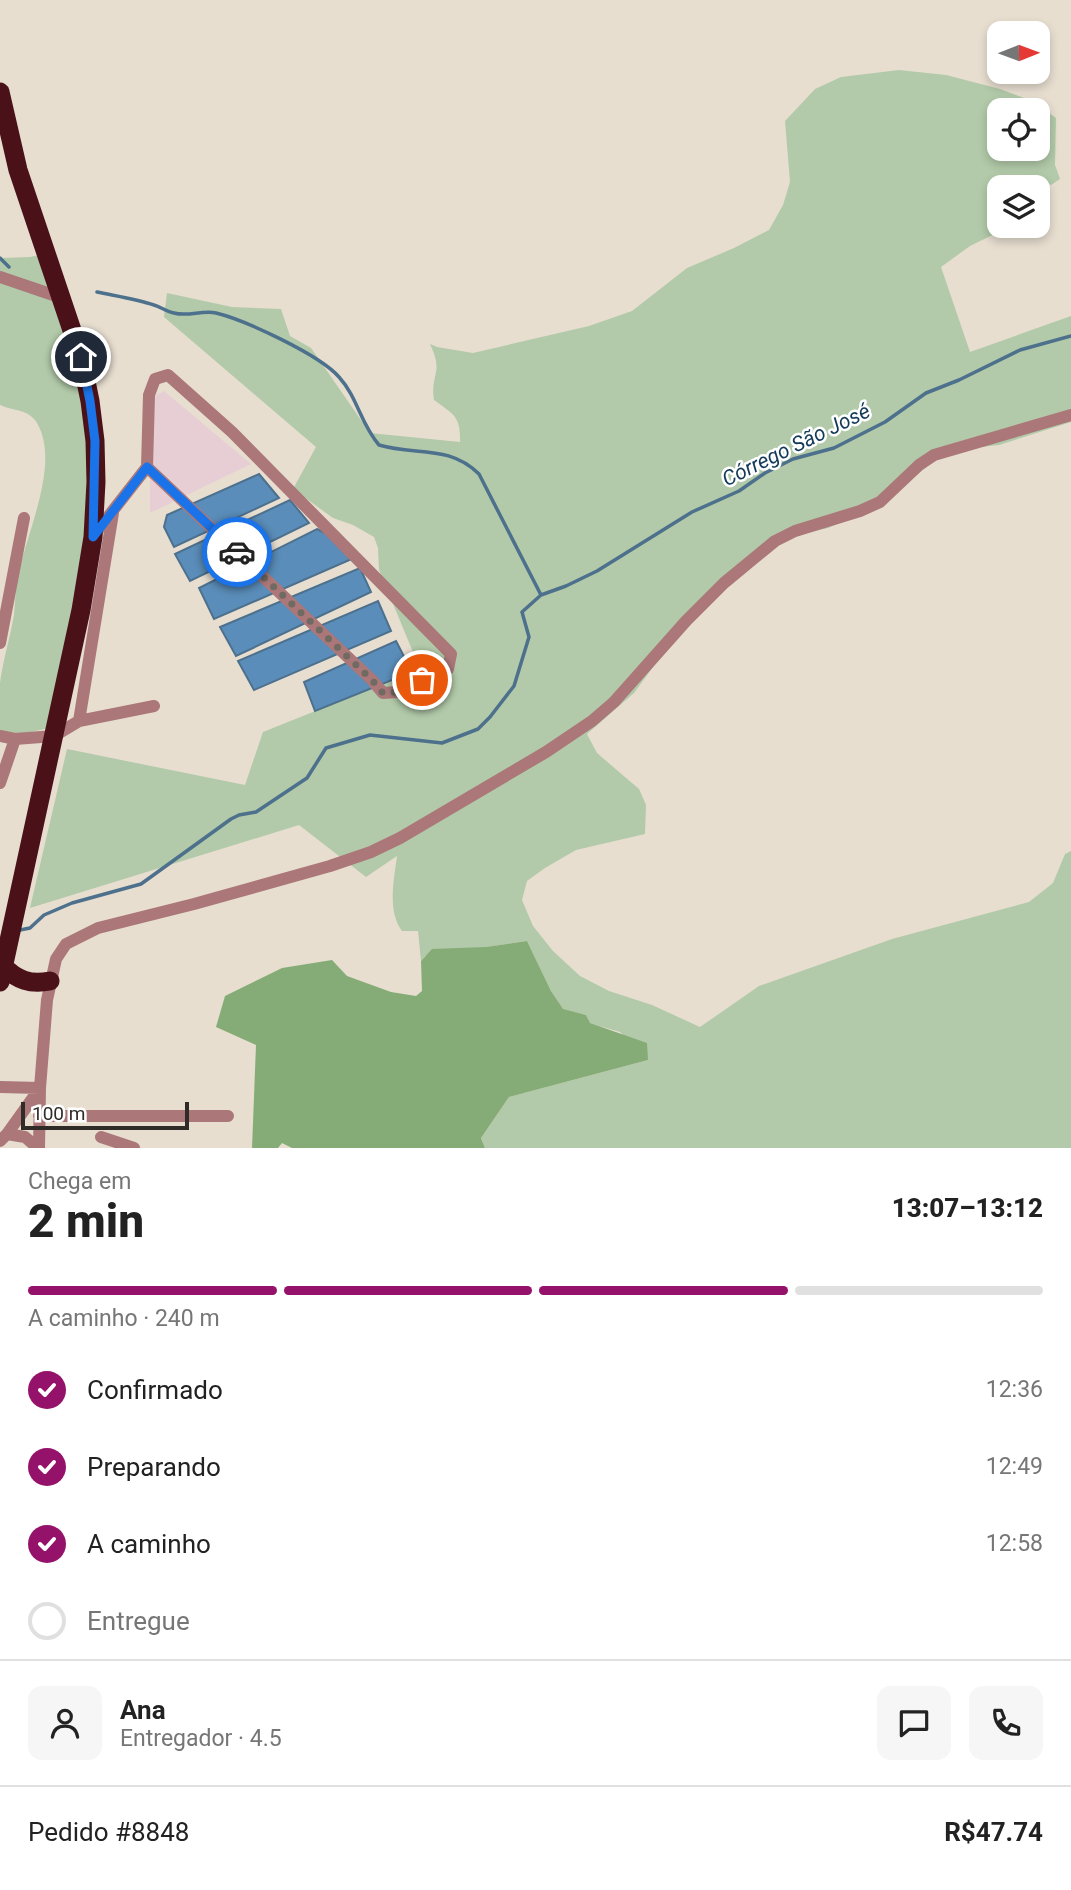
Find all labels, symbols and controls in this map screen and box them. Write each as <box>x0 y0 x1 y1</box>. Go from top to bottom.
north arrow <box>987 21 1050 84</box>
map controls <box>987 21 1050 238</box>
button: locate <box>987 98 1050 161</box>
button: layers <box>987 175 1050 238</box>
pin <box>51 327 111 387</box>
icon: home <box>62 338 100 376</box>
water label: Córrego São José <box>718 399 874 491</box>
courier <box>202 517 272 587</box>
icon: car <box>218 533 256 571</box>
pin <box>392 650 452 710</box>
icon: bag <box>403 661 441 699</box>
scale bar <box>21 1099 189 1131</box>
text: 100 m <box>32 1102 85 1125</box>
text: Chega em <box>28 1168 131 1195</box>
text: 13:07–13:12 <box>892 1193 1043 1223</box>
text: 2 min <box>28 1194 144 1248</box>
text: A caminho · 240 m <box>28 1305 220 1332</box>
icon: check <box>28 1371 66 1409</box>
text: Confirmado <box>87 1375 223 1405</box>
text: 12:36 <box>986 1376 1043 1403</box>
icon: check <box>28 1448 66 1486</box>
text: Preparando <box>87 1452 221 1482</box>
text: 12:49 <box>986 1453 1043 1480</box>
icon: check <box>28 1525 66 1563</box>
text: A caminho <box>87 1529 211 1559</box>
text: 12:58 <box>986 1530 1043 1557</box>
text: Entregue <box>87 1606 190 1636</box>
button: person <box>28 1686 102 1760</box>
button: chat <box>877 1686 951 1760</box>
button: phone <box>969 1686 1043 1760</box>
text: Ana <box>120 1695 166 1725</box>
text: Entregador · 4.5 <box>120 1725 282 1752</box>
text: Pedido #8848 <box>28 1817 189 1847</box>
text: R$47.74 <box>944 1817 1043 1847</box>

